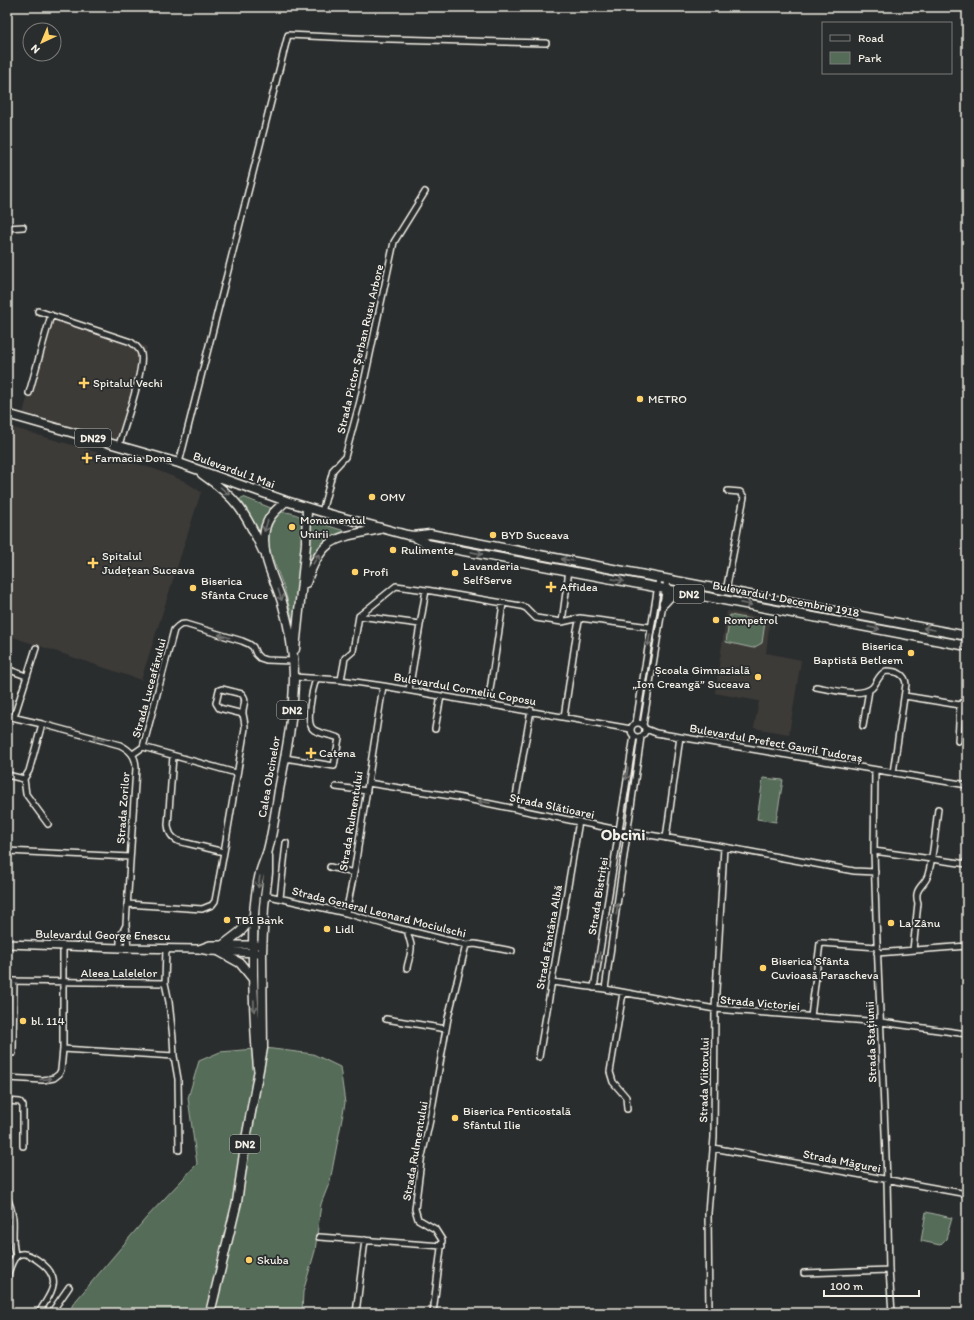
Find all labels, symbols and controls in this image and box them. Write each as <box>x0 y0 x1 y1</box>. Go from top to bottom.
north arrow <box>22 22 62 62</box>
legend <box>822 22 952 74</box>
text: Road <box>858 31 884 45</box>
text: N <box>28 42 43 56</box>
text: Park <box>858 51 882 65</box>
street label: Strada Pictor Șerban Rusu Arbore <box>334 263 386 435</box>
place label: Spitalul Vechi <box>93 376 163 390</box>
marker: Spitalul Vechi <box>78 377 90 389</box>
place label: METRO <box>648 392 687 406</box>
marker: METRO <box>635 394 645 404</box>
road number: DN29 <box>75 429 111 447</box>
street label: Bulevardul 1 Mai <box>191 449 277 491</box>
place label: Farmacia Dona <box>95 451 173 465</box>
marker: Farmacia Dona <box>82 453 92 463</box>
one-way arrow <box>220 486 230 496</box>
place label: OMV <box>380 490 405 504</box>
marker: OMV <box>367 492 377 502</box>
place label: Monumentul Unirii <box>300 513 366 541</box>
one-way arrow <box>262 520 270 532</box>
marker: Monumentul Unirii <box>287 522 297 532</box>
place label: BYD Suceava <box>501 528 570 542</box>
marker: BYD Suceava <box>488 530 498 540</box>
place label: Rulimente <box>401 543 454 557</box>
marker: Rulimente <box>388 545 398 555</box>
place label: Spitalul Județean Suceava <box>102 549 195 577</box>
one-way arrow <box>470 549 483 557</box>
one-way arrow <box>313 553 321 565</box>
one-way arrow <box>561 556 574 564</box>
marker: Spitalul Județean Suceava <box>87 557 99 569</box>
place label: Lavanderia SelfServe <box>463 559 519 587</box>
place label: Profi <box>363 565 388 579</box>
marker: Profi <box>350 567 360 577</box>
marker: Lavanderia SelfServe <box>450 568 460 578</box>
place label: Biserica Sfânta Cruce <box>201 574 268 602</box>
one-way arrow <box>612 576 625 584</box>
street label: Bulevardul 1 Decembrie 1918 <box>711 578 861 620</box>
place label: Affidea <box>560 580 598 594</box>
marker: Affidea <box>545 581 557 593</box>
marker: Biserica Sfânta Cruce <box>188 583 198 593</box>
road number: DN2 <box>674 585 704 603</box>
one-way arrow <box>277 589 284 602</box>
one-way arrow <box>739 601 752 609</box>
place label: Rompetrol <box>724 613 778 627</box>
marker: Rompetrol <box>711 615 721 625</box>
one-way arrow <box>867 625 880 633</box>
one-way arrow <box>923 625 936 633</box>
one-way arrow <box>218 631 231 639</box>
one-way arrow <box>644 633 652 646</box>
street label: Strada Luceafărului <box>129 637 169 739</box>
place label: Biserica Baptistă Betleem <box>813 639 904 667</box>
marker: Biserica Baptistă Betleem <box>906 648 916 658</box>
place label: Școala Gimnazială „Ion Creangă” Suceava <box>632 663 751 691</box>
street label: Bulevardul Corneliu Coposu <box>393 670 538 709</box>
marker: Școala Gimnazială „Ion Creangă” Suceava <box>753 672 763 682</box>
road number: DN2 <box>277 701 307 719</box>
street label: Bulevardul Prefect Gavril Tudoraș <box>688 721 864 765</box>
one-way arrow <box>91 734 104 742</box>
street label: Calea Obcinelor <box>255 735 283 819</box>
place label: Catena <box>319 746 357 760</box>
marker: Catena <box>306 748 316 758</box>
one-way arrow <box>623 767 631 780</box>
street label: Strada Rulmentului <box>336 770 366 872</box>
street label: Strada Zorilor <box>113 771 133 844</box>
street label: Strada Slătioarei <box>508 790 596 822</box>
one-way arrow <box>478 798 491 806</box>
district label: Obcini <box>601 825 645 844</box>
street label: Strada Bistriței <box>585 856 611 936</box>
one-way arrow <box>255 875 263 888</box>
street label: Strada Fântâna Albă <box>533 883 565 990</box>
street label: Strada General Leonard Mociulschi <box>290 884 468 940</box>
one-way arrow <box>613 903 620 916</box>
place label: TBI Bank <box>235 913 284 927</box>
marker: TBI Bank <box>222 915 232 925</box>
place label: La Zânu <box>899 916 941 930</box>
marker: La Zânu <box>886 918 896 928</box>
place label: Lidl <box>335 922 355 936</box>
marker: Lidl <box>322 924 332 934</box>
street label: Bulevardul George Enescu <box>35 927 171 943</box>
one-way arrow <box>595 951 603 964</box>
place label: Biserica Sfânta Cuvioasă Parascheva <box>771 954 879 982</box>
marker: Biserica Sfânta Cuvioasă Parascheva <box>758 963 768 973</box>
street label: Aleea Lalelelor <box>81 966 157 980</box>
street label: Strada Victoriei <box>719 993 801 1013</box>
one-way arrow <box>250 999 258 1012</box>
street label: Strada Stațiunii <box>863 1001 879 1083</box>
place label: bl. 114 <box>31 1014 65 1028</box>
marker: bl. 114 <box>18 1016 28 1026</box>
street label: Strada Viitorului <box>696 1037 712 1123</box>
one-way arrow <box>39 1075 52 1082</box>
street label: Strada Rulmentului <box>399 1100 431 1202</box>
place label: Biserica Penticostală Sfântul Ilie <box>463 1104 572 1132</box>
marker: Biserica Penticostală Sfântul Ilie <box>450 1113 460 1123</box>
road number: DN2 <box>230 1135 260 1153</box>
street label: Strada Măgurei <box>802 1147 882 1175</box>
place label: Skuba <box>257 1253 289 1267</box>
marker: Skuba <box>244 1255 254 1265</box>
scale bar <box>824 1272 919 1298</box>
text: 100 m <box>830 1279 863 1293</box>

